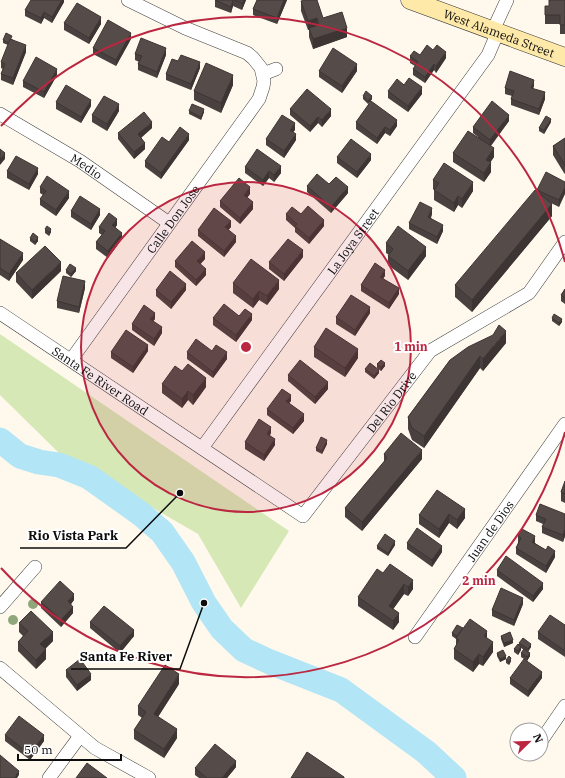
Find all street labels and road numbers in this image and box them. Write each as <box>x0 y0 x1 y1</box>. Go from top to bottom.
street label: West Alameda Street <box>442 6 557 60</box>
street label: Medio <box>68 150 106 182</box>
street label: Calle Don Jose <box>143 182 202 256</box>
street label: La Joya Street <box>324 205 382 277</box>
street label: Santa Fe River Road <box>50 343 151 418</box>
street label: Del Rio Drive <box>363 368 419 435</box>
street label: Juan de Dios <box>463 497 517 564</box>

